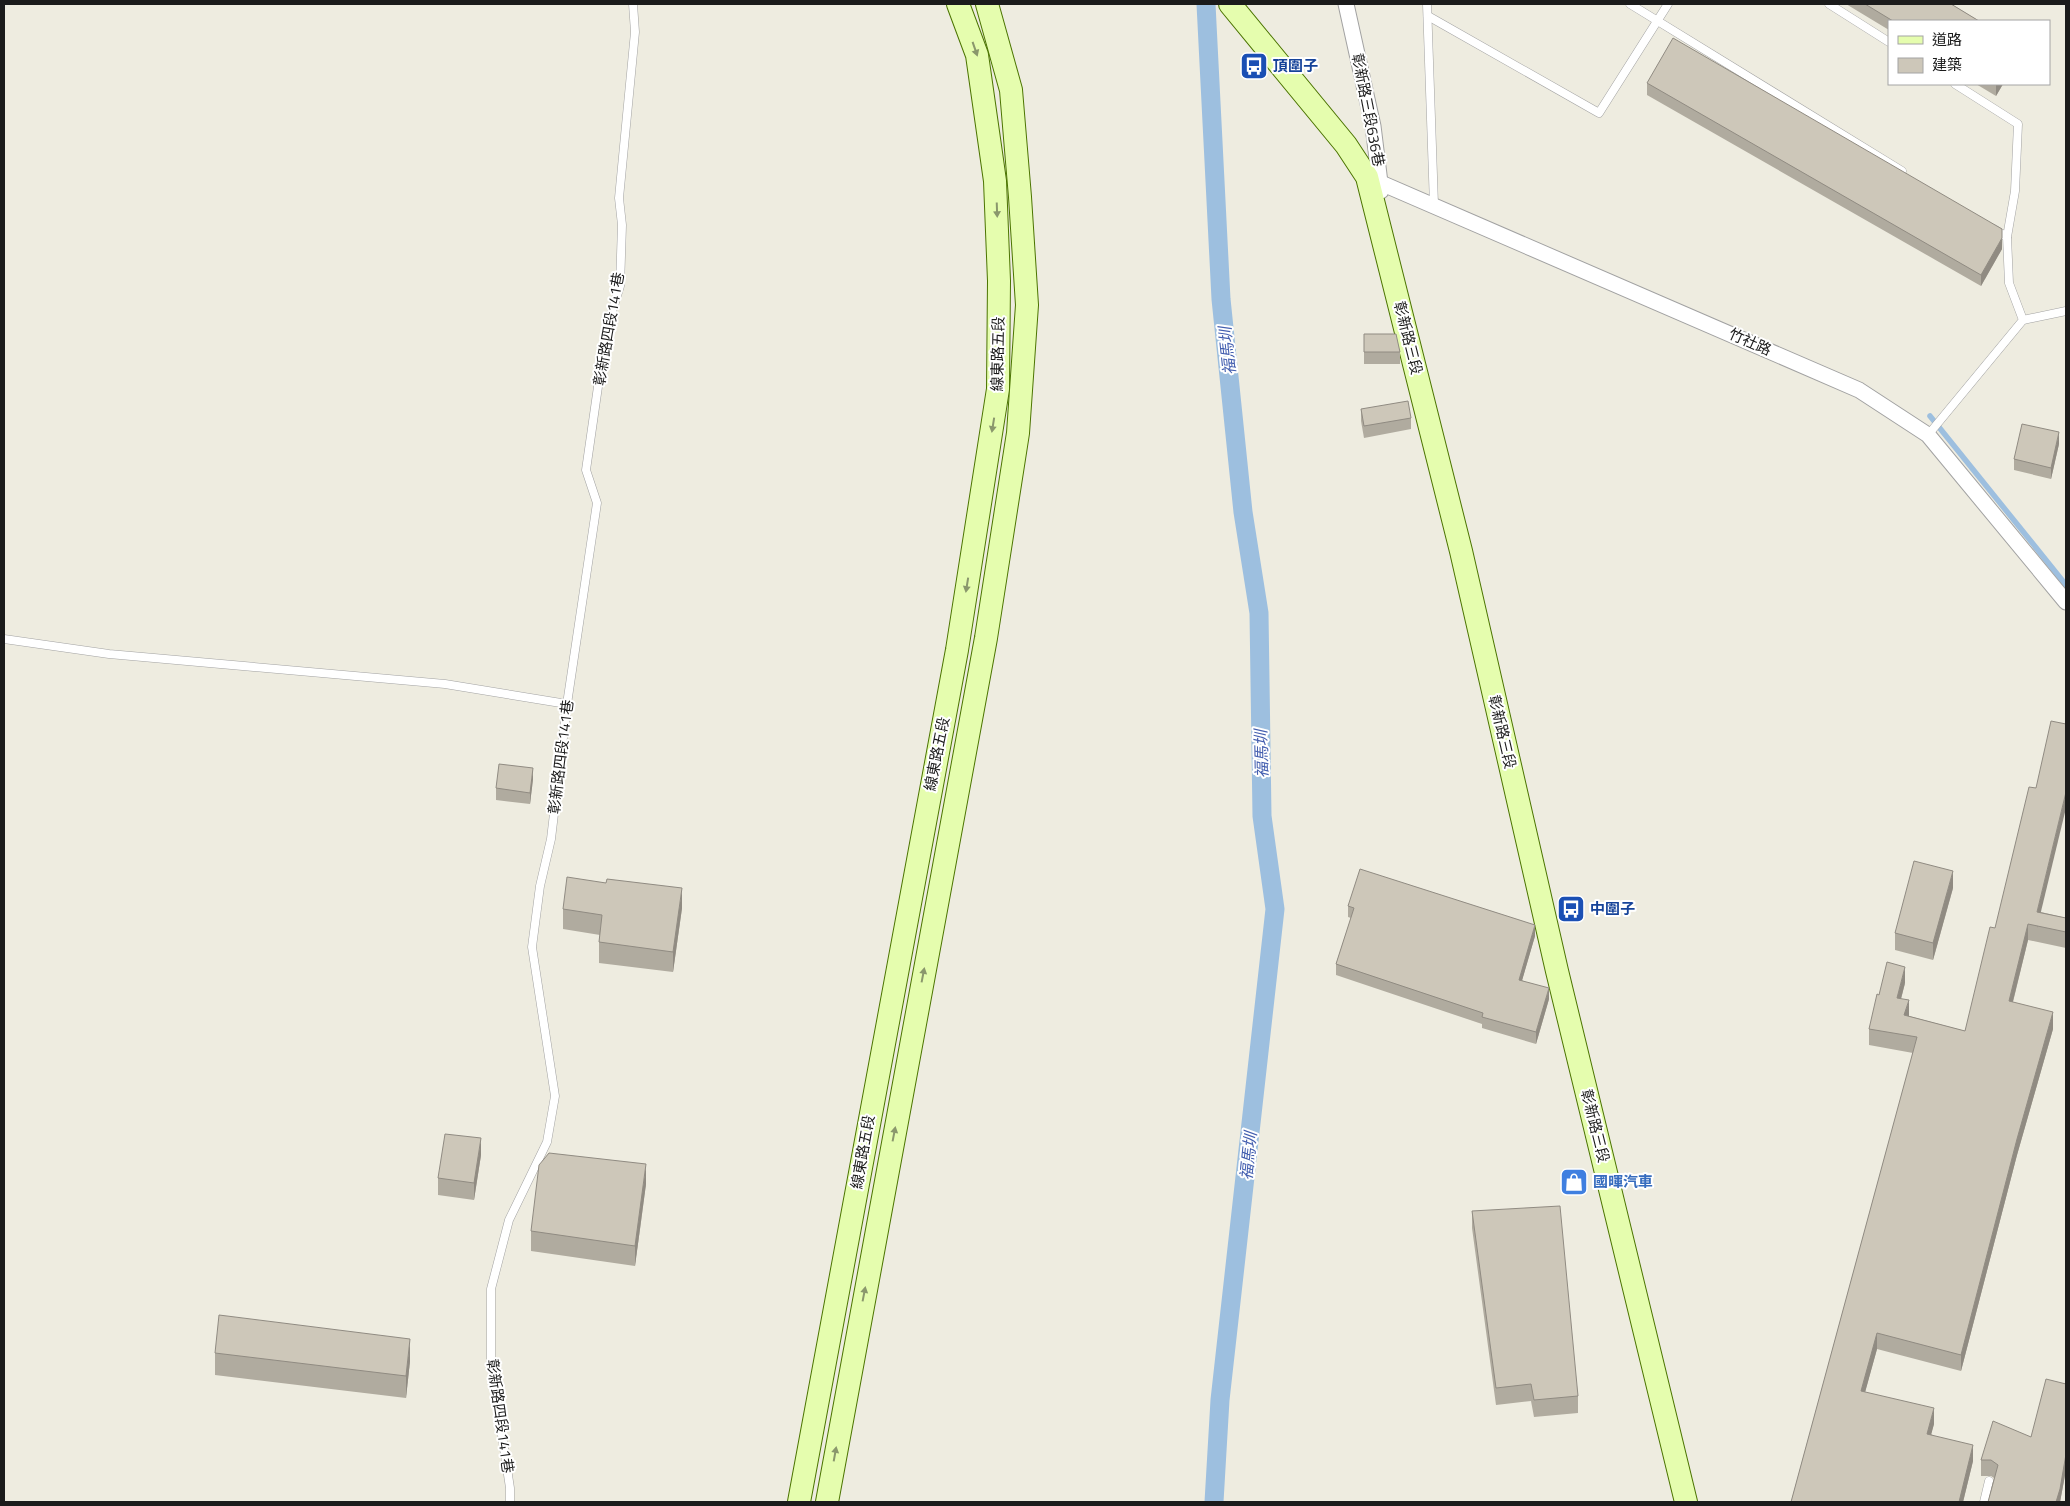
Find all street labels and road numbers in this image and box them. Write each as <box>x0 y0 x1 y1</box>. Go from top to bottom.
street label: 彰新路三段636巷 <box>1346 51 1391 169</box>
street label: 彰新路四段141巷 <box>587 270 630 388</box>
street label: 彰新路三段 <box>1388 299 1429 377</box>
street label: 線東路五段 <box>985 316 1010 392</box>
street label: 竹社路 <box>1725 322 1775 361</box>
street label: 彰新路三段 <box>1483 693 1522 771</box>
street label: 彰新路四段141巷 <box>542 698 579 816</box>
street label: 線東路五段 <box>918 715 955 793</box>
street label: 彰新路三段 <box>1575 1087 1616 1165</box>
street label: 線東路五段 <box>845 1113 880 1191</box>
street label: 彰新路四段141巷 <box>481 1357 520 1475</box>

